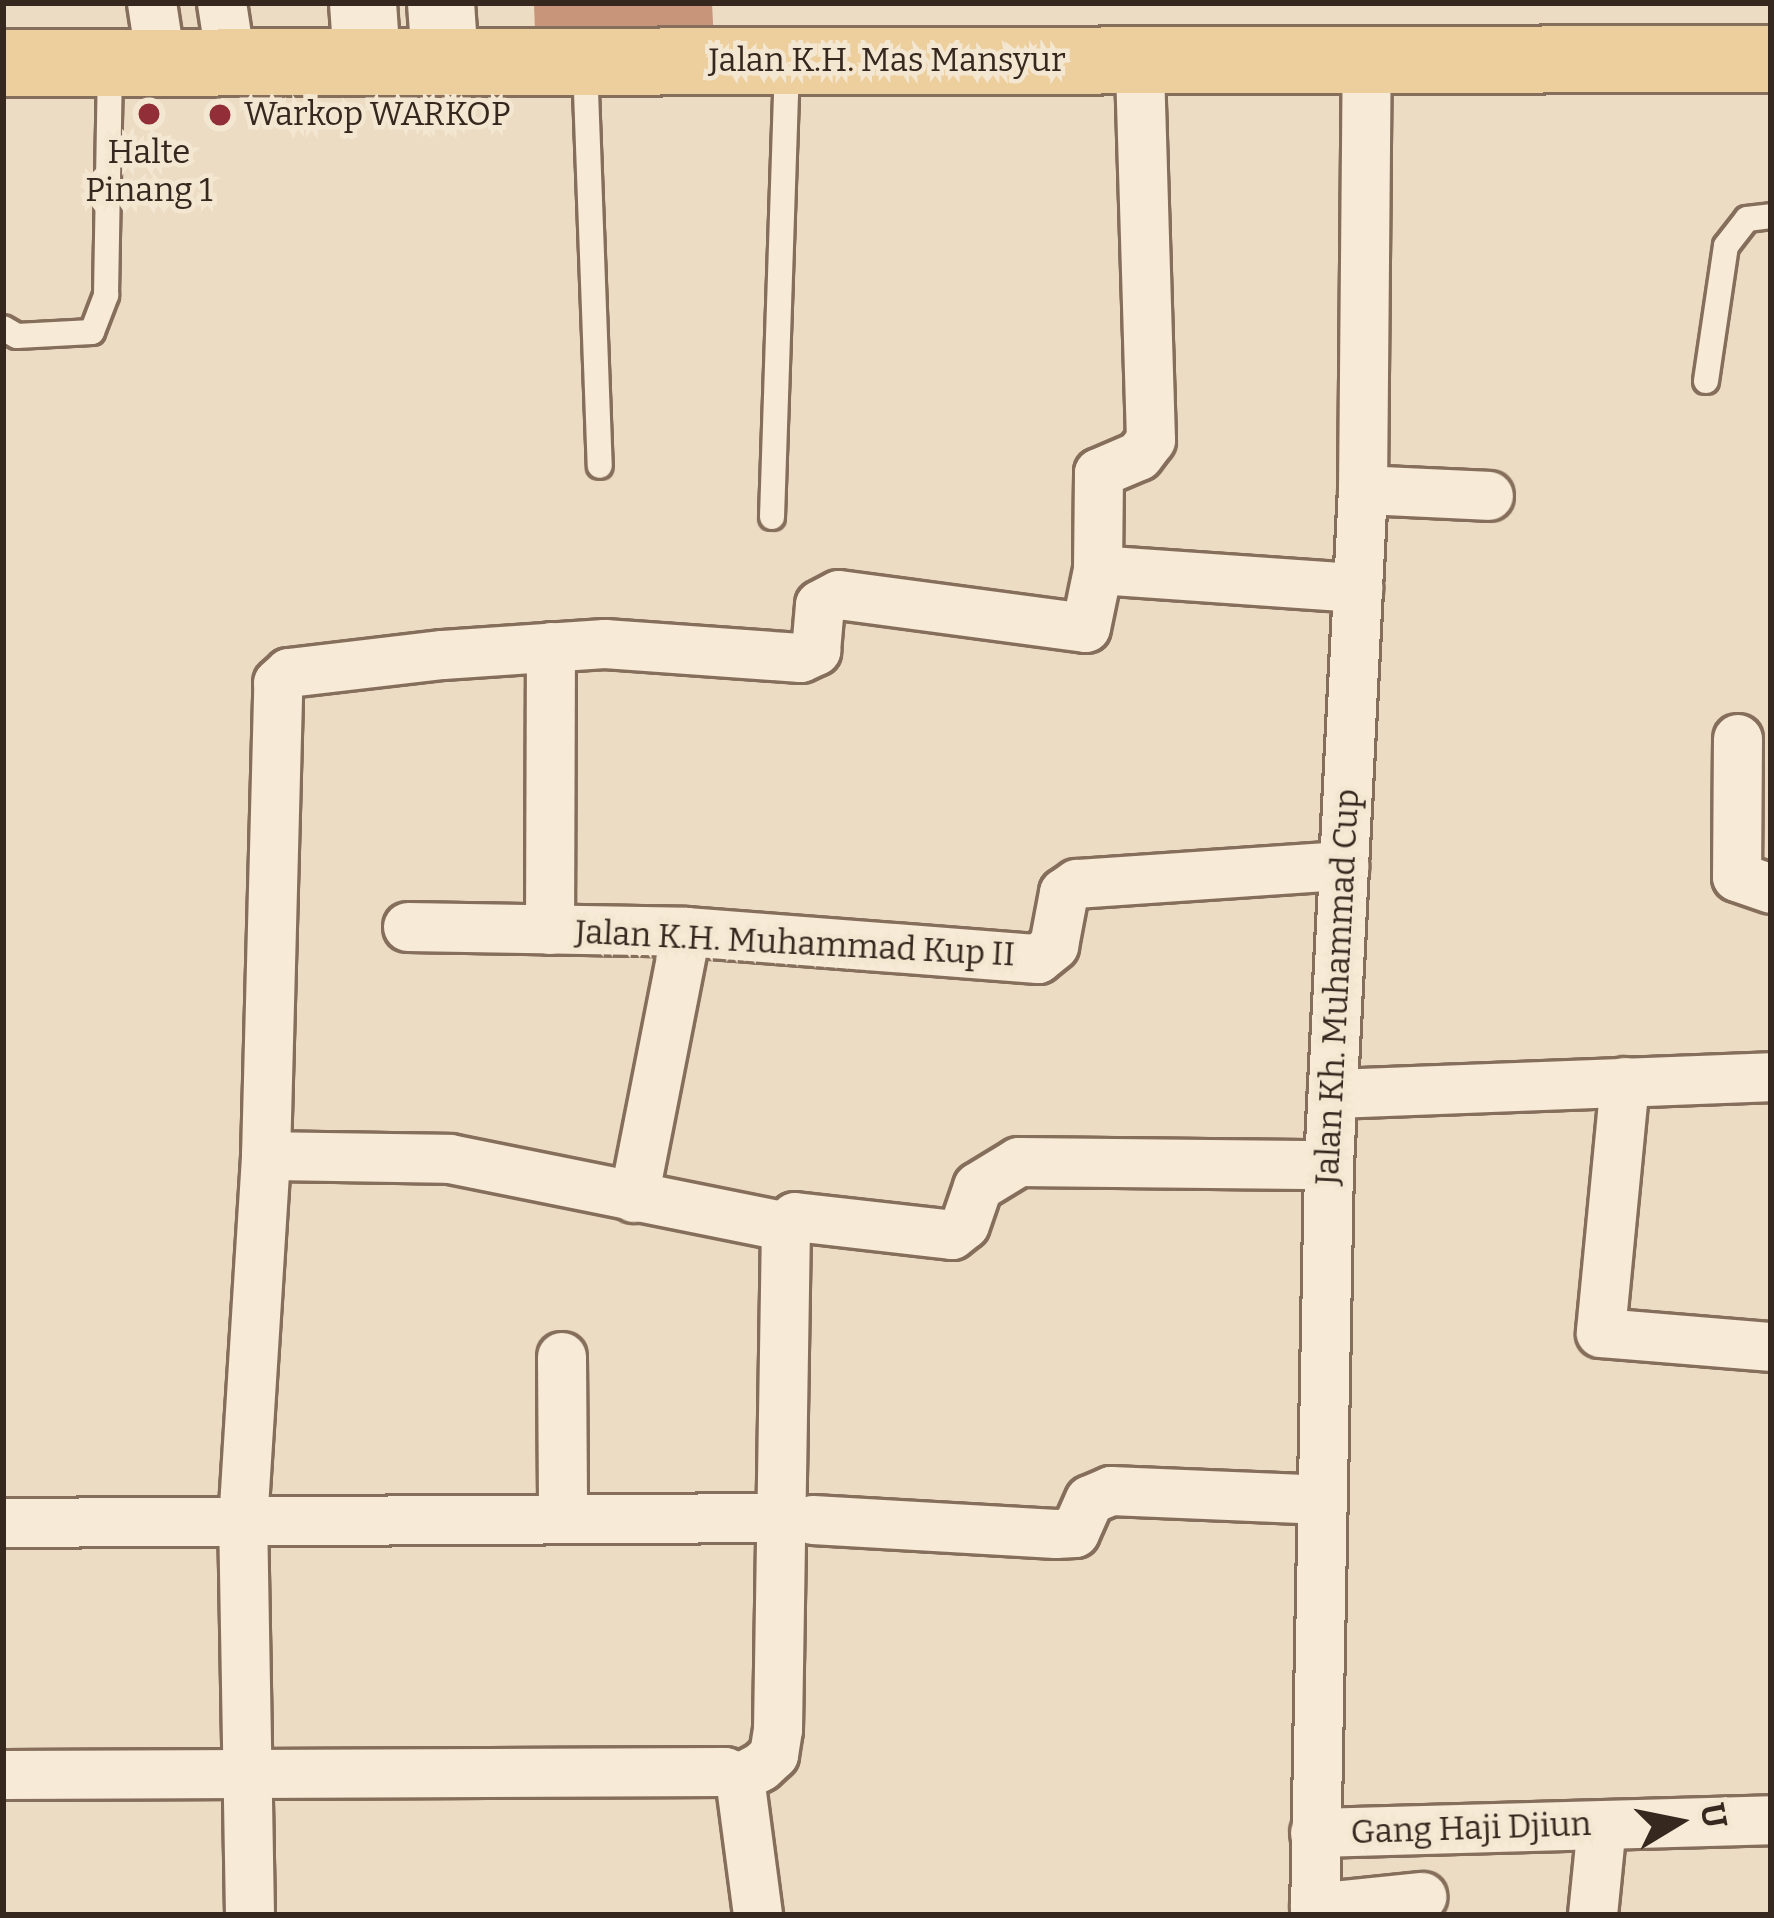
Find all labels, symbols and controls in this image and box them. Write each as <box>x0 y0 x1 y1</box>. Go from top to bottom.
street label: Jalan K.H. Mas Mansyur <box>708 41 1066 81</box>
place label: Warkop WARKOP <box>244 95 511 135</box>
marker: Halte Pinang 1 <box>136 101 162 127</box>
marker: Warkop WARKOP <box>207 102 233 128</box>
place label: Halte Pinang 1 <box>85 133 213 211</box>
street label: Jalan Kh. Muhammad Cup <box>1308 788 1368 1186</box>
street label: Jalan K.H. Muhammad Kup II <box>574 913 1016 975</box>
north arrow <box>1618 1762 1738 1882</box>
text: U <box>1692 1800 1735 1831</box>
street label: Gang Haji Djiun <box>1350 1805 1592 1853</box>

